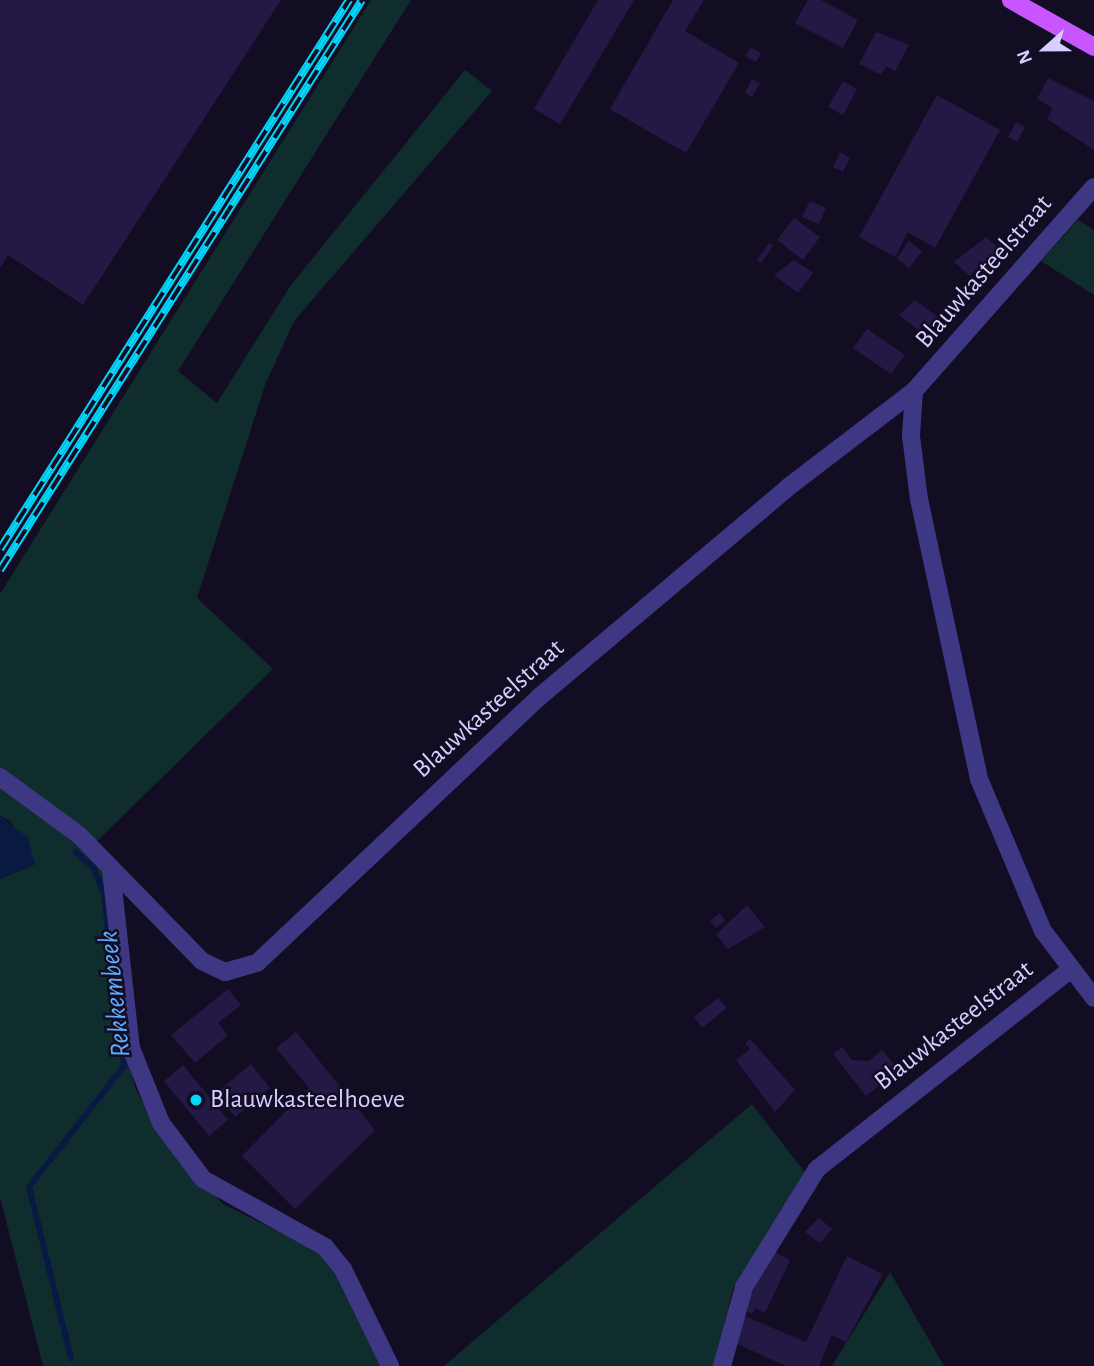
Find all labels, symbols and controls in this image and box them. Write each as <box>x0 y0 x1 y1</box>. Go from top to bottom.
north arrow <box>1010 14 1080 84</box>
text: N <box>1014 47 1036 66</box>
street label: Blauwkasteelstraat <box>909 189 1059 355</box>
street label: Blauwkasteelstraat <box>407 633 571 785</box>
water label: Rekkembeek <box>92 929 138 1059</box>
street label: Blauwkasteelstraat <box>869 954 1039 1098</box>
place label: Blauwkasteelhoeve <box>210 1084 405 1116</box>
marker: Blauwkasteelhoeve <box>188 1092 204 1108</box>

